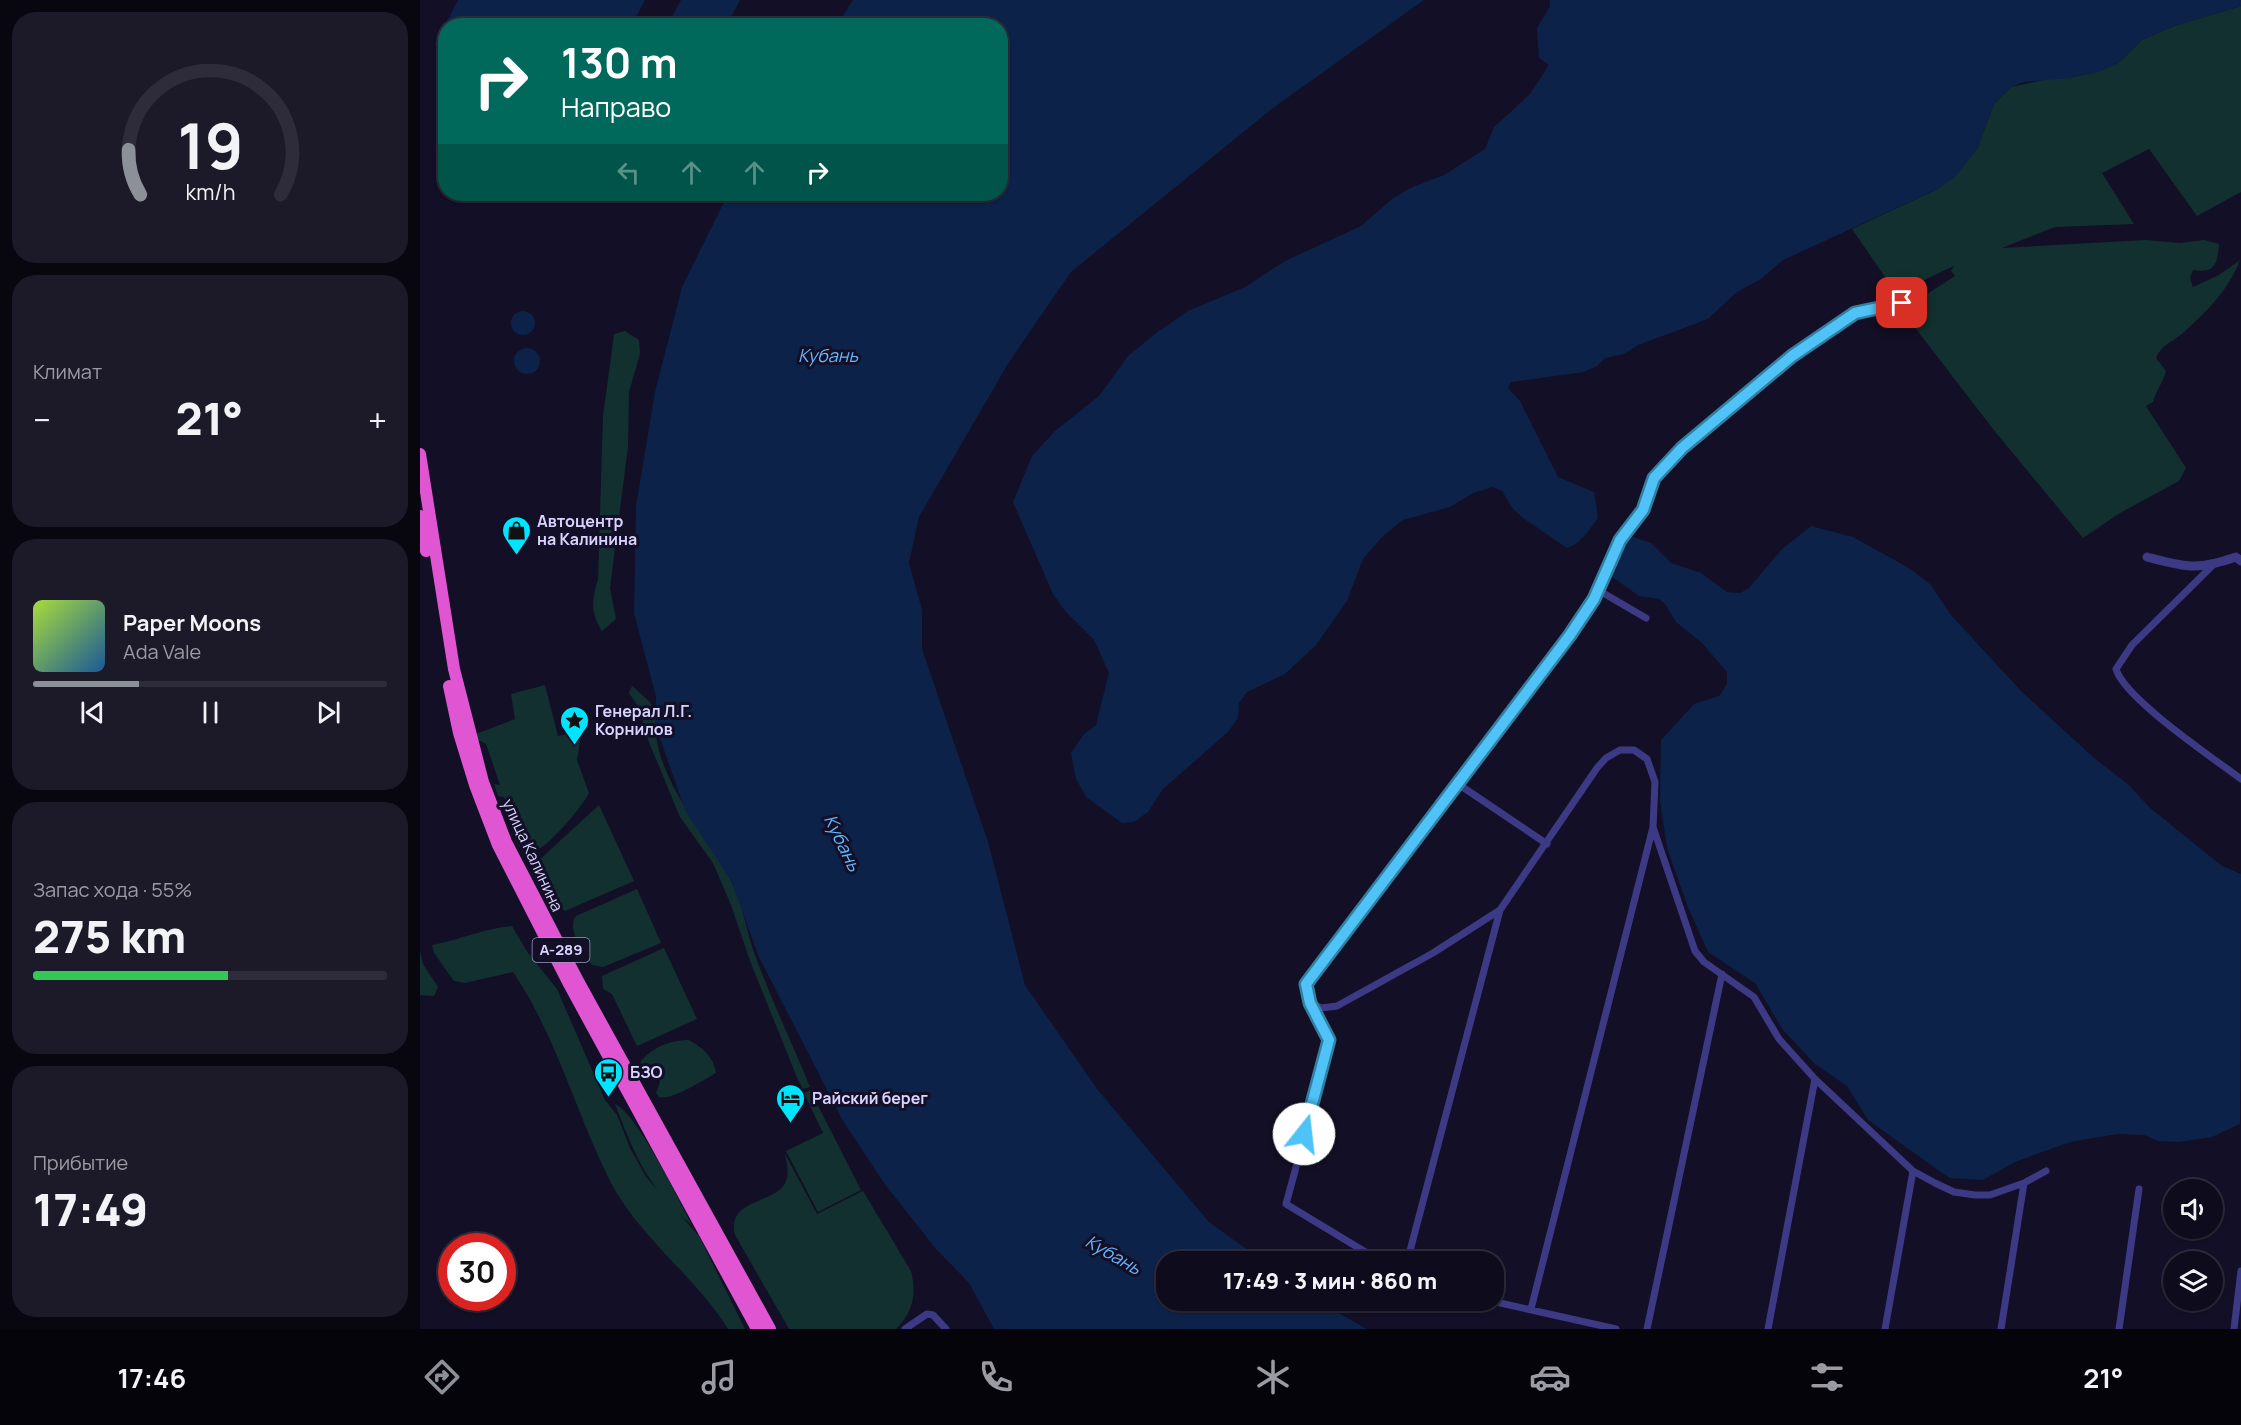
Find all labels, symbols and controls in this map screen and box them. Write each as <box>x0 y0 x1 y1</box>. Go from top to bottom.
text: 130 m <box>561 33 678 91</box>
icon: right <box>462 42 540 120</box>
text: Направо <box>561 88 671 125</box>
text: 19 <box>177 102 243 188</box>
icon: left <box>612 156 645 189</box>
icon: ahead <box>675 156 708 189</box>
icon: ahead <box>738 156 771 189</box>
icon: right <box>801 156 834 189</box>
text: km/h <box>185 177 235 206</box>
pin <box>1876 277 1927 328</box>
icon: arrive <box>1885 286 1918 319</box>
water label: Кубань <box>798 343 858 367</box>
text: Климат <box>33 358 102 385</box>
text: 21° <box>175 387 243 449</box>
text: − <box>33 397 51 442</box>
text: + <box>368 397 387 442</box>
place label: Автоцентр на Калинина <box>537 510 637 550</box>
shop icon: Автоцентр на Калинина <box>500 514 532 556</box>
text: Paper Moons <box>123 608 261 638</box>
text: Ada Vale <box>123 638 201 665</box>
icon: previous <box>76 696 109 729</box>
icon: pause <box>194 696 227 729</box>
icon: next <box>312 696 345 729</box>
place label: Генерал Л.Г. Корнилов <box>595 700 692 740</box>
place icon: Генерал Л.Г. Корнилов <box>558 704 590 746</box>
street label: улица Калинина <box>497 795 569 915</box>
water label: Кубань <box>819 810 867 875</box>
text: Запас хода · 55% <box>33 876 192 903</box>
text: 275 km <box>33 905 186 967</box>
road number: А-289 <box>532 938 590 962</box>
bus stop icon: БЗО <box>593 1056 625 1098</box>
place label: БЗО <box>630 1061 663 1083</box>
hotel icon: Райский берег <box>775 1082 807 1124</box>
place label: Райский берег <box>812 1087 928 1109</box>
position arrow <box>1272 1102 1336 1166</box>
text: Прибытие <box>33 1149 128 1176</box>
text: 17:49 <box>33 1178 148 1240</box>
map controls <box>2163 1179 2223 1311</box>
button: sound <box>2163 1179 2223 1239</box>
water label: Кубань <box>1081 1229 1146 1280</box>
speed limit sign: 30 <box>438 1233 516 1311</box>
button: layers <box>2163 1251 2223 1311</box>
text: 17:49 · 3 мин · 860 m <box>1223 1266 1437 1296</box>
icon: directions <box>421 1356 463 1398</box>
icon: music <box>698 1356 740 1398</box>
icon: phone <box>975 1356 1017 1398</box>
icon: climate <box>1252 1356 1294 1398</box>
icon: car <box>1529 1356 1571 1398</box>
icon: filters <box>1806 1356 1848 1398</box>
text: 17:46 <box>118 1359 186 1396</box>
text: 21° <box>2083 1359 2123 1396</box>

